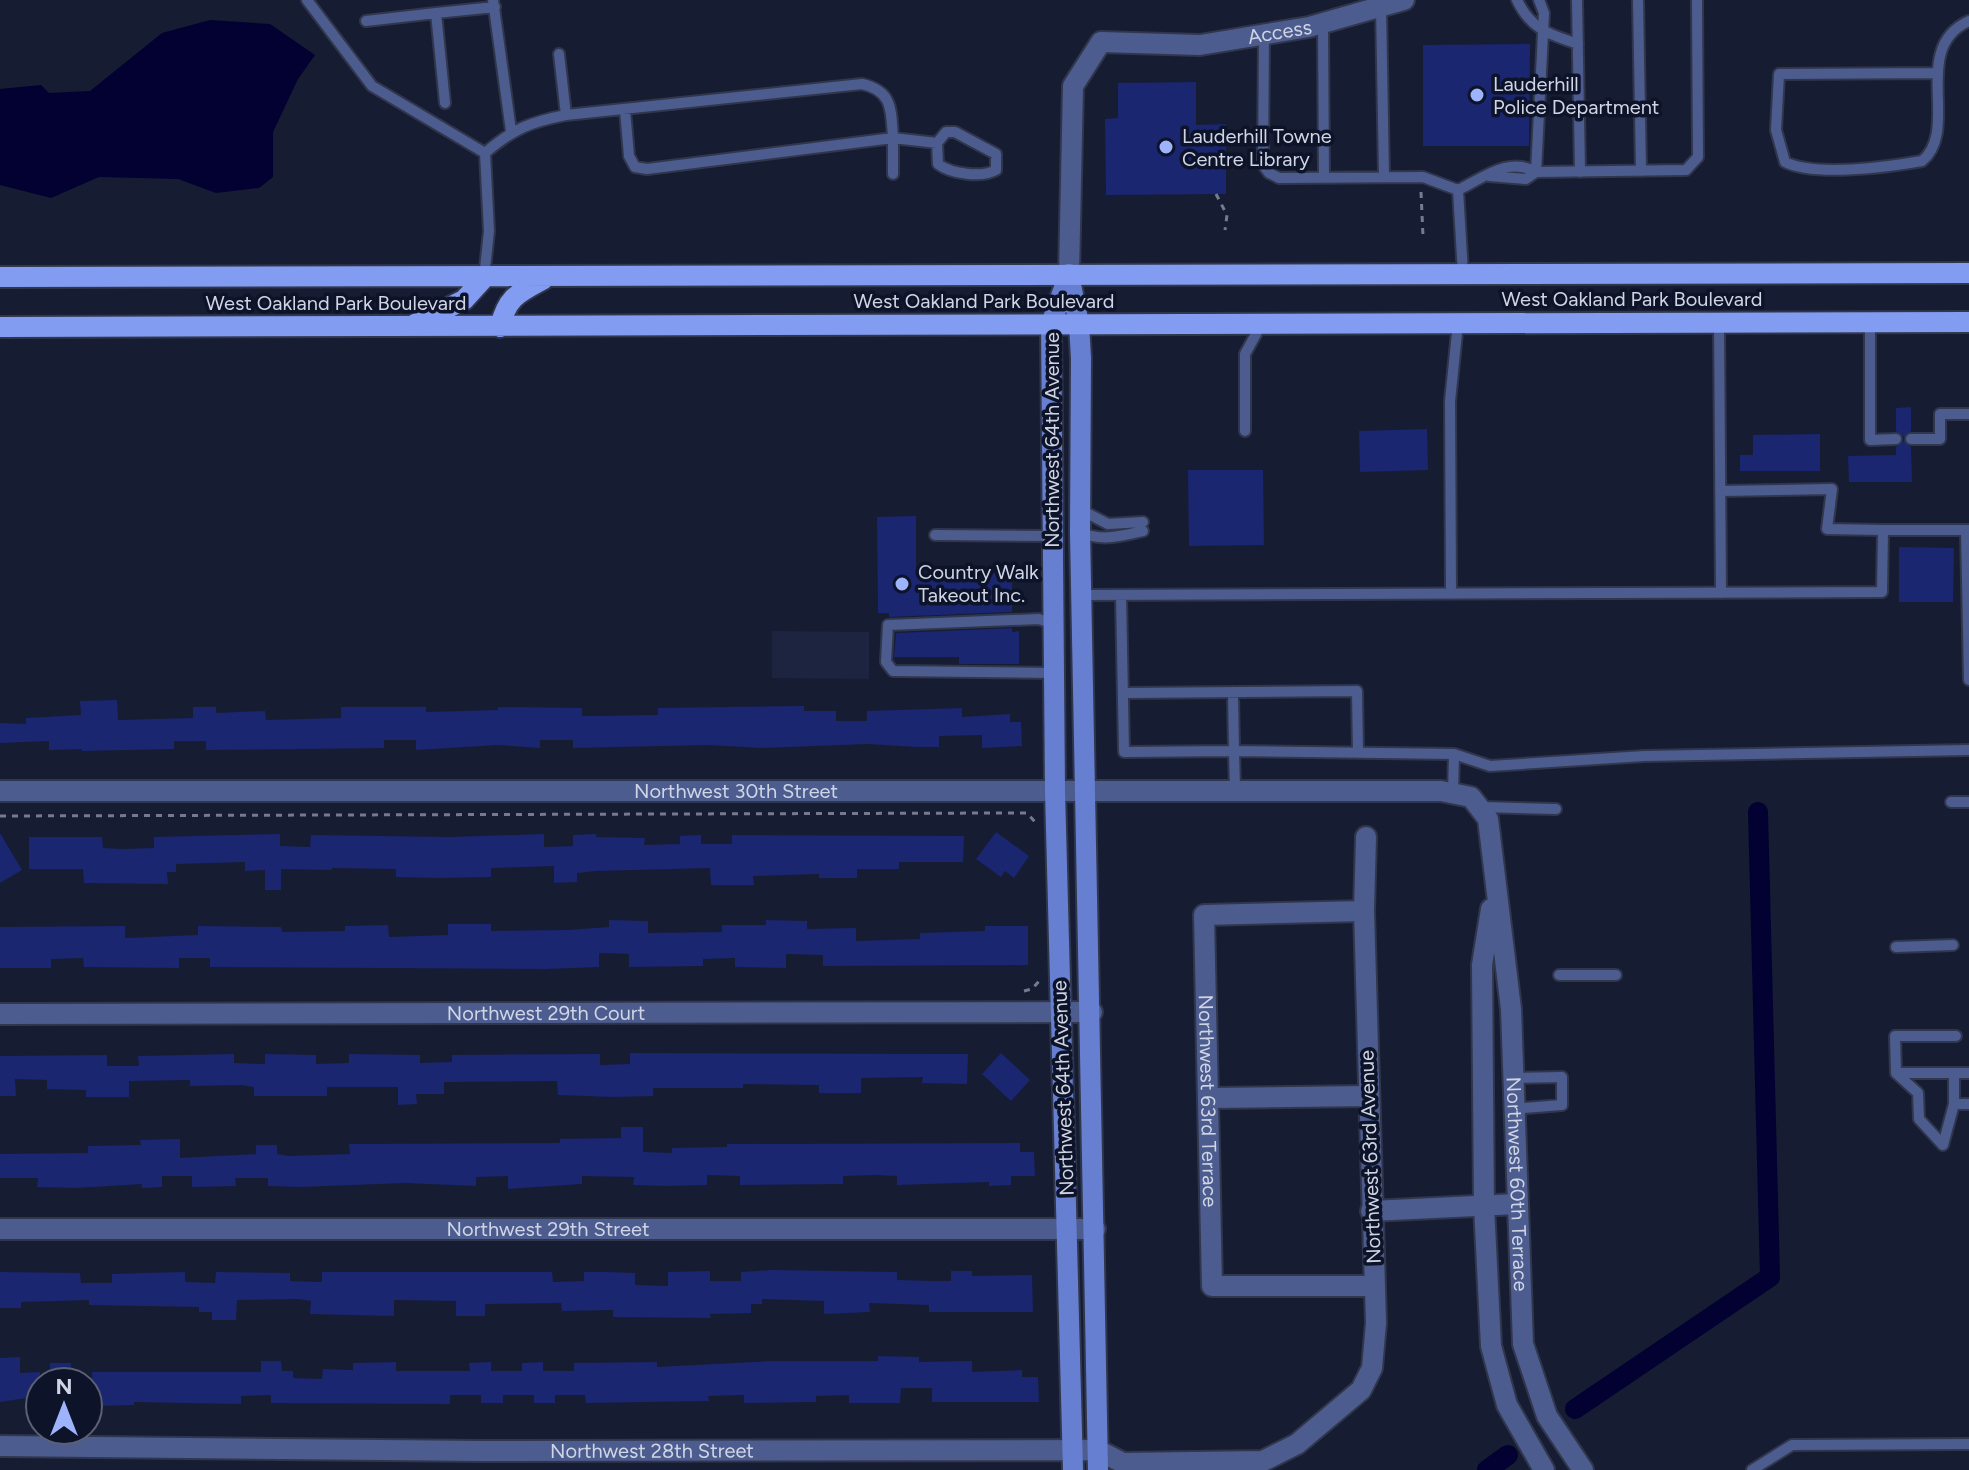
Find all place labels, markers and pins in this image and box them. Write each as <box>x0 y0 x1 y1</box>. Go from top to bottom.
place label: Lauderhill Police Department <box>1493 72 1659 119</box>
marker: Lauderhill Police Department <box>1468 86 1486 104</box>
place label: Lauderhill Towne Centre Library <box>1182 124 1332 171</box>
marker: Lauderhill Towne Centre Library <box>1157 138 1175 156</box>
place label: Country Walk Takeout Inc. <box>918 560 1039 607</box>
marker: Country Walk Takeout Inc. <box>893 575 911 593</box>

